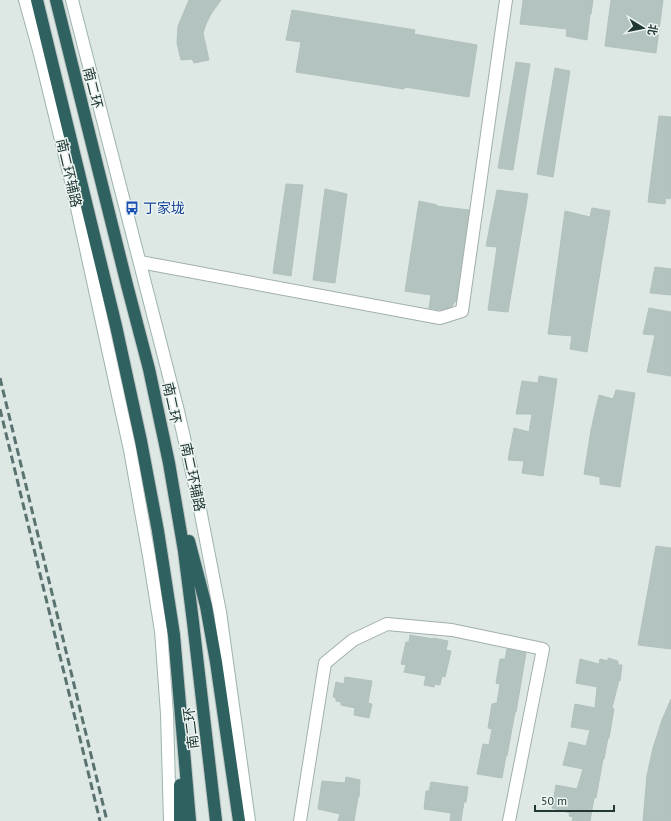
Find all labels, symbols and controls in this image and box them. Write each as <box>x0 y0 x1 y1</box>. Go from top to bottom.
north arrow <box>623 8 663 48</box>
text: 北 <box>645 23 661 36</box>
street label: 南二环 <box>79 65 107 111</box>
street label: 南二环辅路 <box>52 137 86 209</box>
place label: 丁家垅 <box>143 199 185 217</box>
bus stop icon: 丁家垅 <box>124 200 140 216</box>
street label: 南二环 <box>159 381 185 425</box>
street label: 南二环辅路 <box>177 441 209 513</box>
street label: 南二环 <box>180 706 202 750</box>
scale bar <box>535 787 614 813</box>
text: 50 m <box>541 793 567 808</box>

